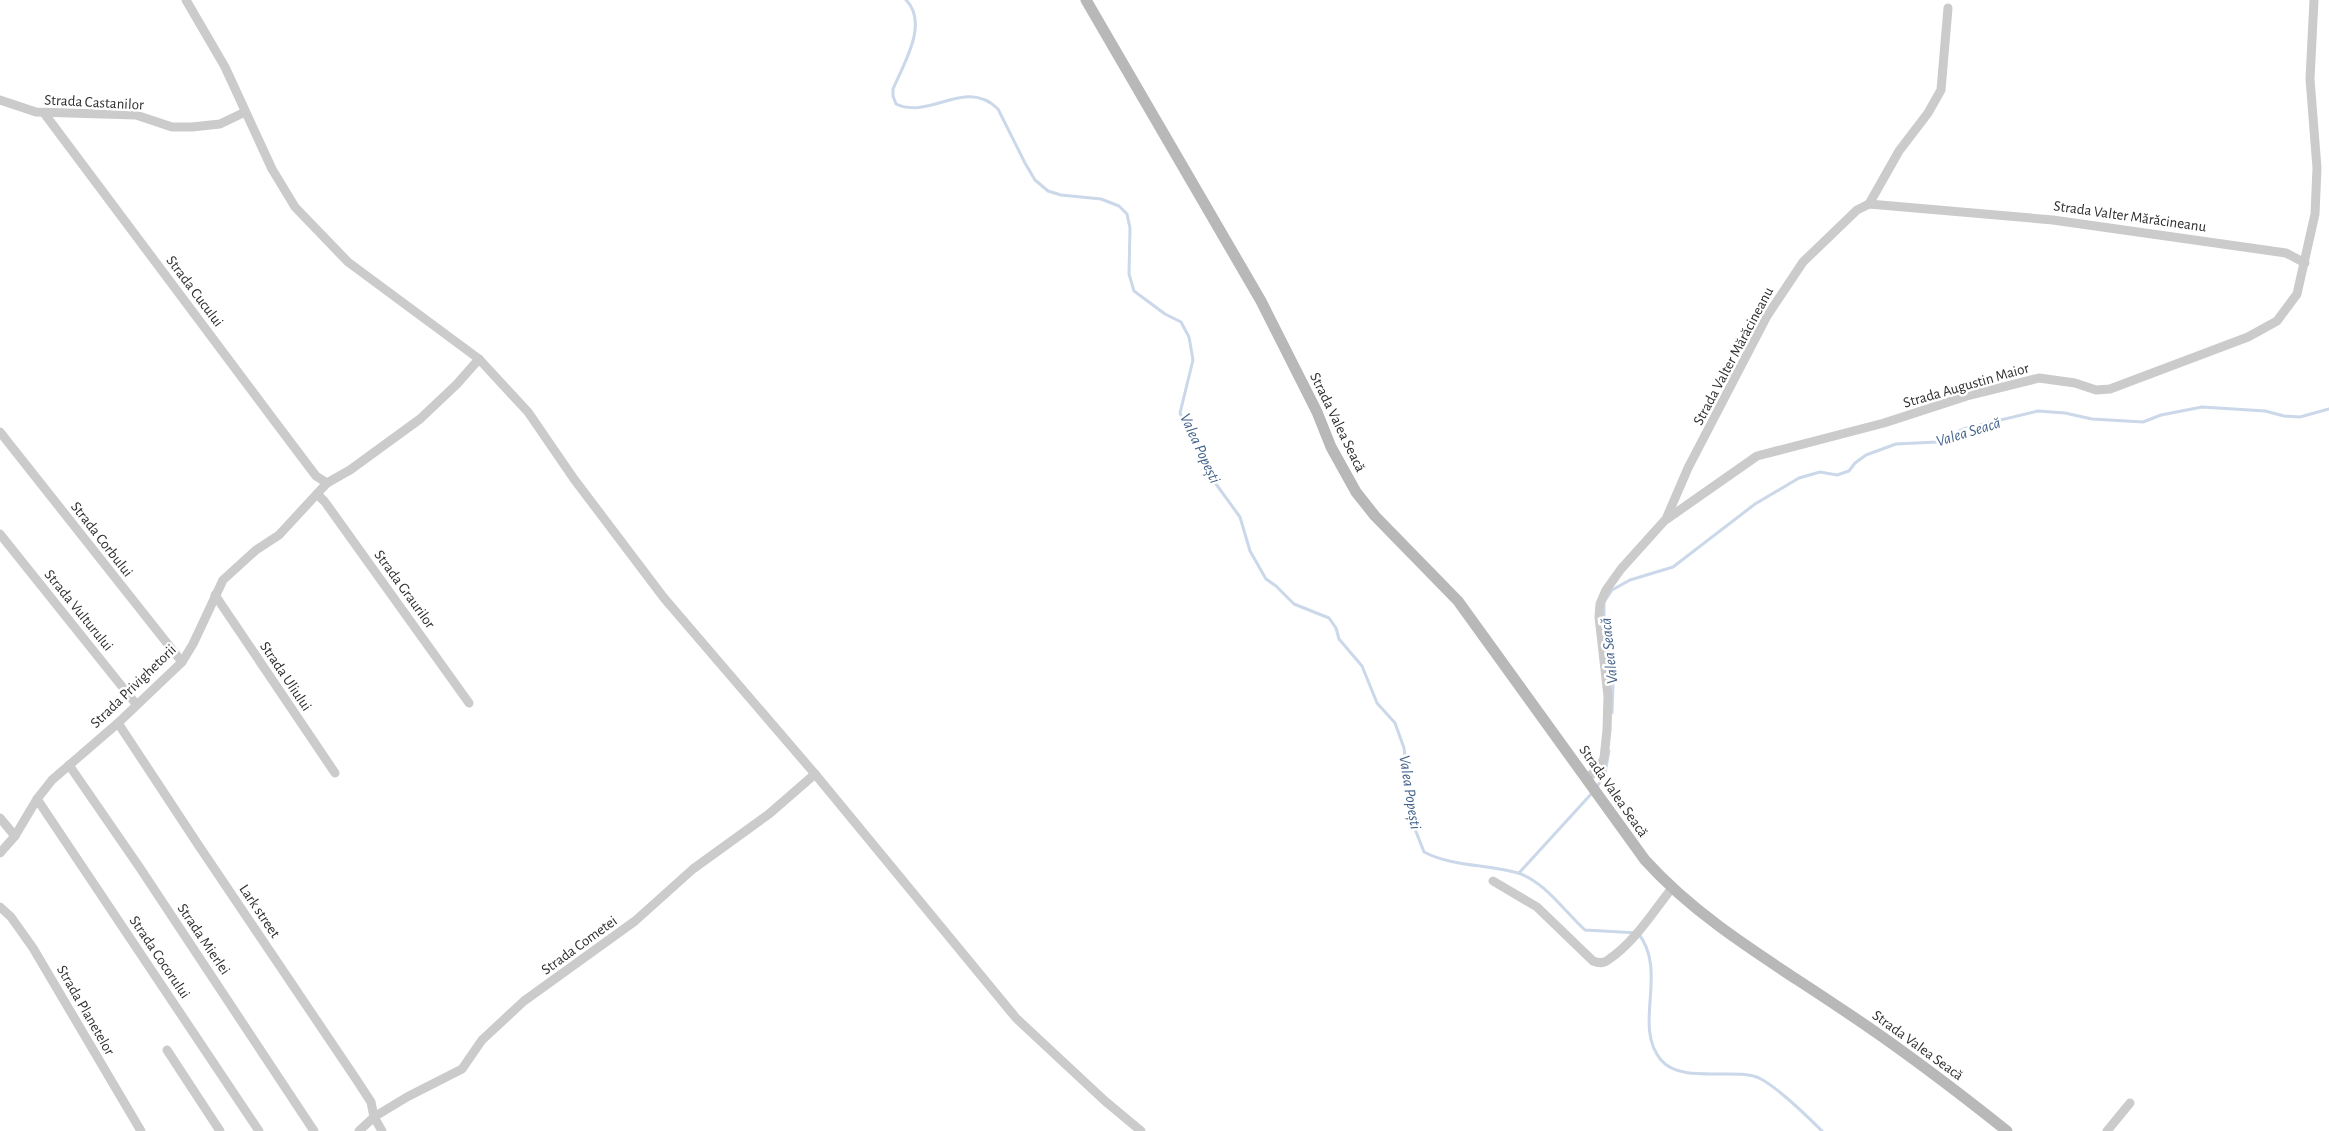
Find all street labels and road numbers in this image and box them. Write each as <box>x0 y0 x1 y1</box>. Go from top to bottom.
street label: Strada Castanilor <box>44 92 144 113</box>
street label: Strada Valter Mărăcineanu <box>2053 198 2208 235</box>
street label: Strada Cucului <box>163 253 226 329</box>
street label: Strada Valter Mărăcineanu <box>1691 284 1776 428</box>
street label: Strada Augustin Maior <box>1902 360 2031 411</box>
street label: Strada Valea Seacă <box>1307 370 1368 474</box>
street label: Strada Corbului <box>68 499 135 580</box>
street label: Strada Graurilor <box>371 547 438 631</box>
street label: Strada Vulturului <box>41 567 116 654</box>
street label: Strada Uliului <box>257 639 314 714</box>
street label: Strada Privighetorii <box>88 642 179 731</box>
street label: Strada Valea Seacă <box>1576 743 1651 840</box>
street label: Lark street <box>236 882 283 941</box>
street label: Strada Mierlei <box>174 901 233 978</box>
street label: Strada Cocorului <box>127 913 193 1001</box>
street label: Strada Cometei <box>539 913 620 978</box>
street label: Strada Planetelor <box>54 963 117 1058</box>
street label: Strada Valea Seacă <box>1869 1007 1966 1083</box>

